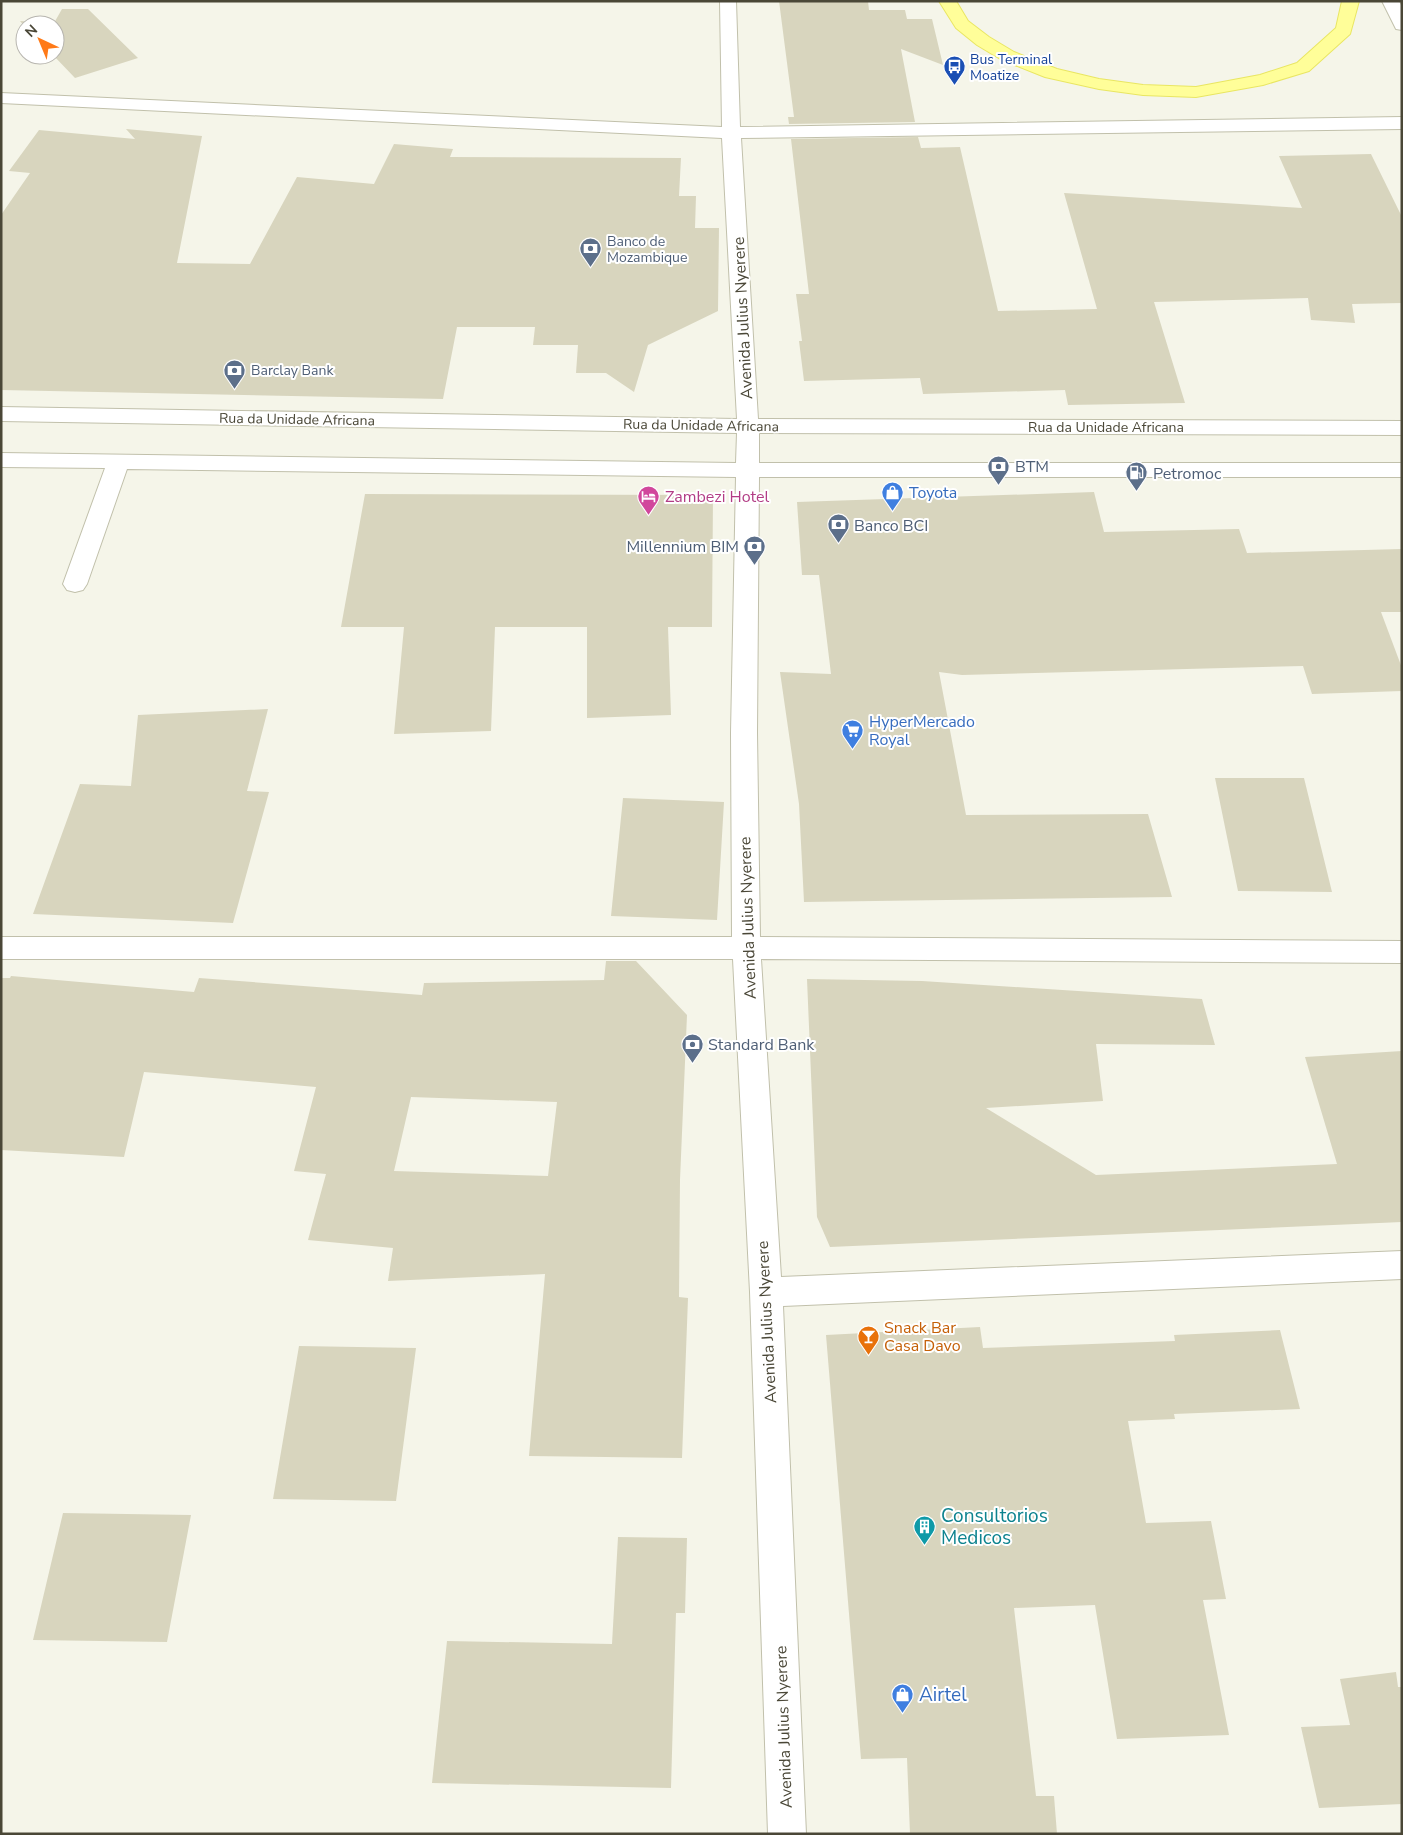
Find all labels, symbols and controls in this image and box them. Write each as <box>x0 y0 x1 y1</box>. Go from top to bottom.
north arrow <box>15 15 65 65</box>
text: N <box>21 21 42 41</box>
place label: Bus Terminal Moatize <box>970 50 1053 85</box>
bus stop icon: Bus Terminal Moatize <box>942 55 966 86</box>
place label: Banco de Mozambique <box>607 232 687 267</box>
street label: Avenida Julius Nyerere <box>728 236 758 400</box>
bank icon: Banco de Mozambique <box>579 237 603 268</box>
bank icon: Barclay Bank <box>223 358 247 389</box>
place label: Barclay Bank <box>251 361 334 380</box>
street label: Rua da Unidade Africana <box>219 409 375 430</box>
street label: Rua da Unidade Africana <box>623 415 779 436</box>
street label: Rua da Unidade Africana <box>1028 418 1184 437</box>
bank icon: BTM <box>987 454 1011 485</box>
place label: BTM <box>1015 456 1049 478</box>
fuel station icon: Petromoc <box>1125 461 1149 492</box>
place label: Petromoc <box>1153 463 1222 485</box>
shop icon: Toyota <box>881 480 905 511</box>
place label: Toyota <box>909 482 957 504</box>
hotel icon: Zambezi Hotel <box>637 484 661 515</box>
place label: Zambezi Hotel <box>665 486 770 508</box>
bank icon: Banco BCI <box>826 513 850 544</box>
place label: Banco BCI <box>854 515 928 537</box>
bank icon: Millennium BIM <box>743 534 767 565</box>
place label: Millennium BIM <box>626 536 739 558</box>
place label: HyperMercado Royal <box>869 711 975 751</box>
supermarket icon: HyperMercado Royal <box>841 718 865 749</box>
street label: Avenida Julius Nyerere <box>734 836 762 1000</box>
bank icon: Standard Bank <box>680 1032 704 1063</box>
place label: Standard Bank <box>708 1034 815 1056</box>
street label: Avenida Julius Nyerere <box>752 1240 782 1404</box>
place label: Snack Bar Casa Davo <box>884 1317 961 1357</box>
bar icon: Snack Bar Casa Davo <box>856 1324 880 1355</box>
place label: Consultorios Medicos <box>941 1503 1048 1551</box>
building icon: Consultorios Medicos <box>913 1514 937 1545</box>
street label: Avenida Julius Nyerere <box>770 1645 798 1809</box>
shop icon: Airtel <box>891 1682 915 1713</box>
place label: Airtel <box>919 1682 967 1708</box>

